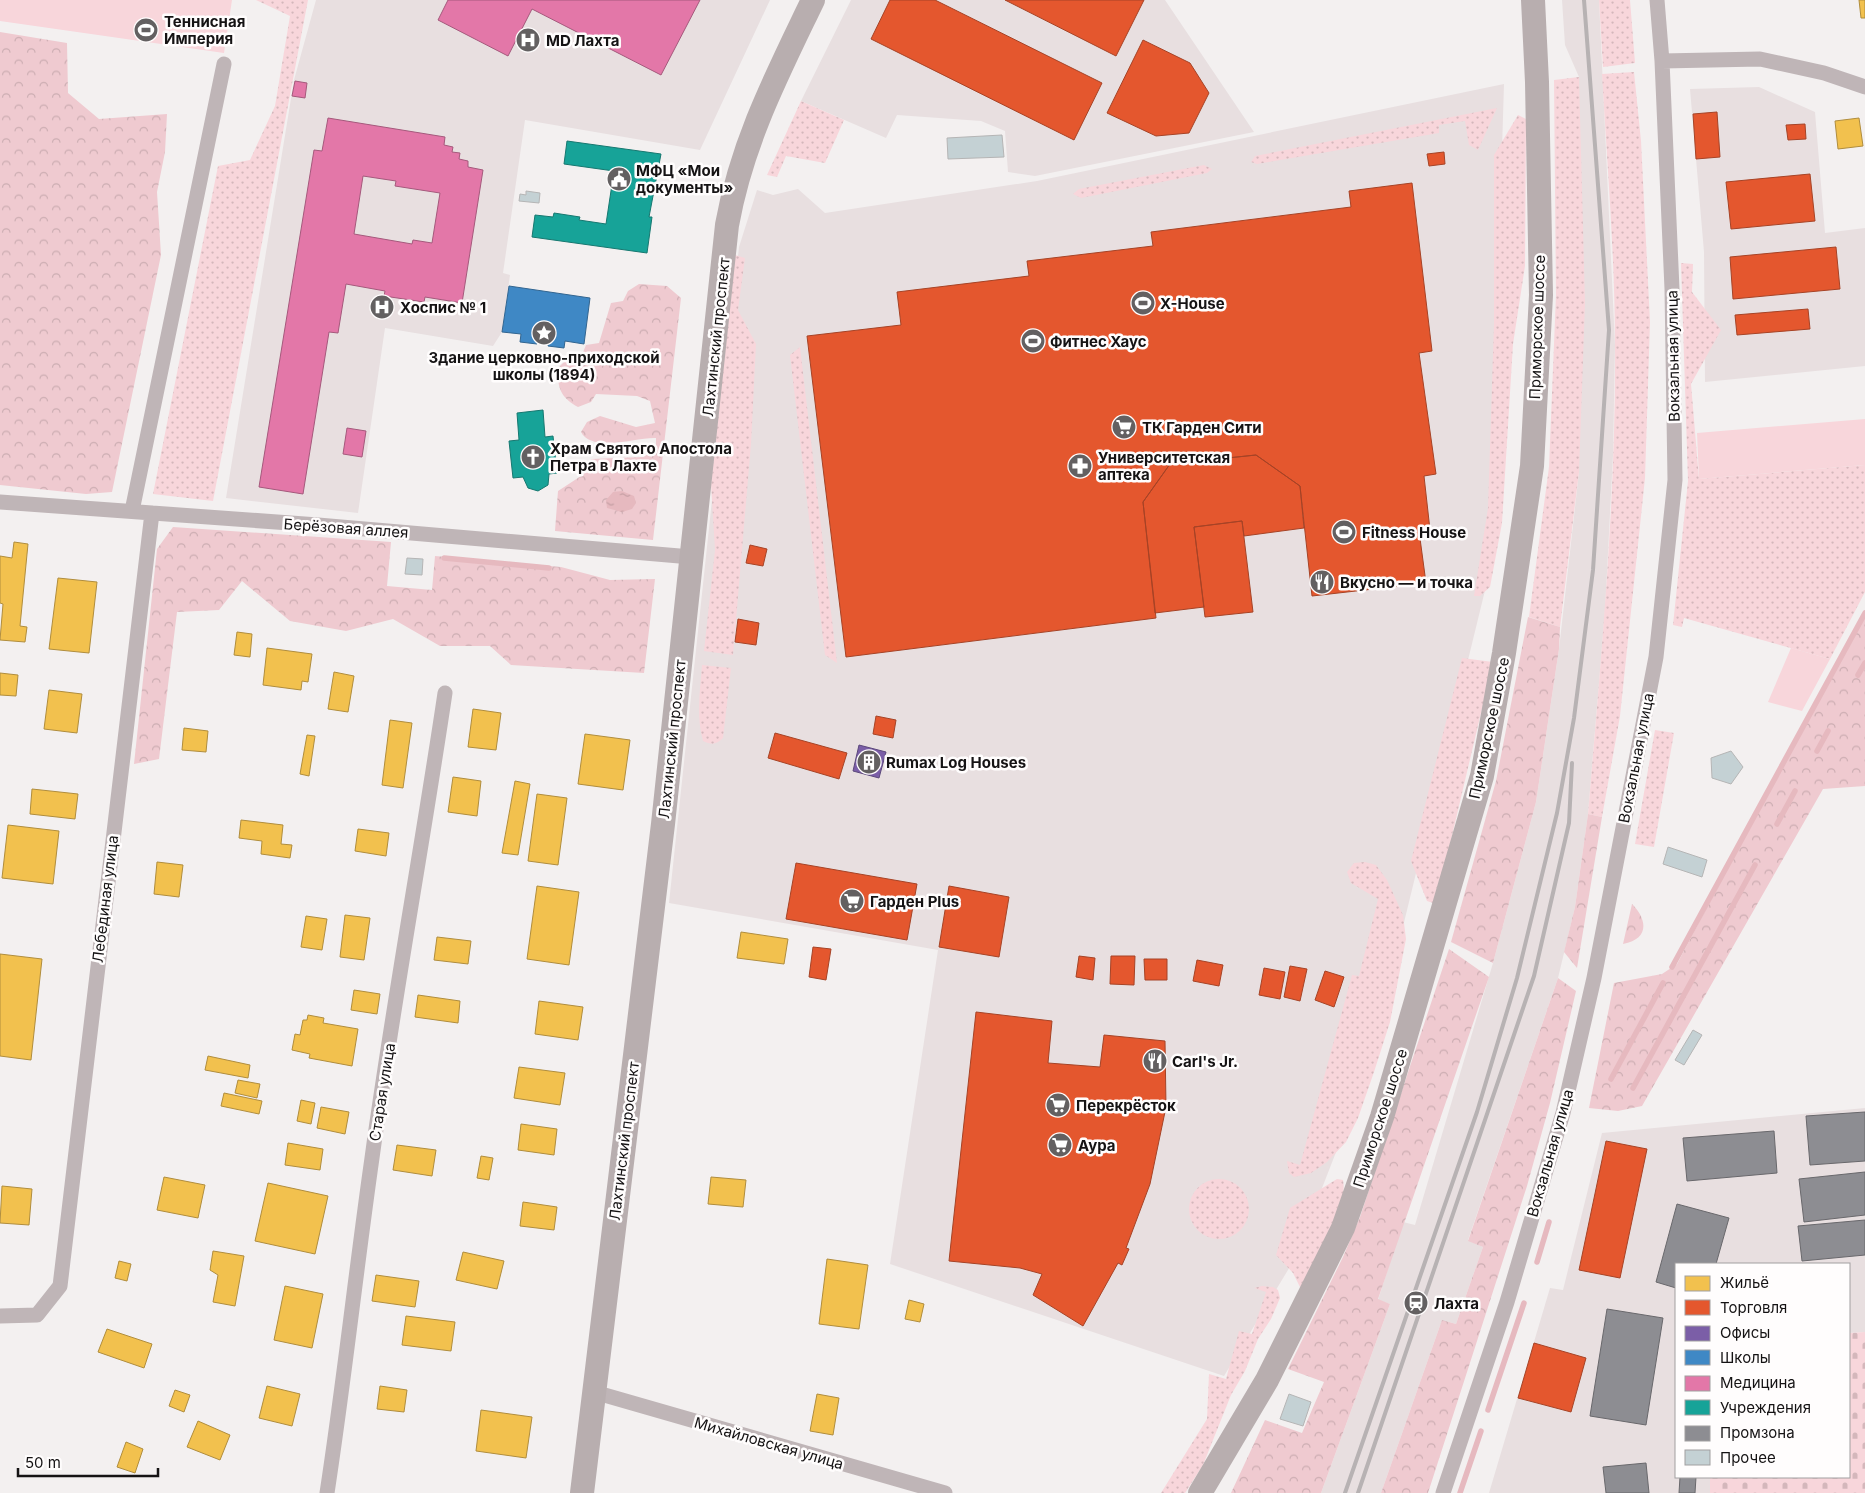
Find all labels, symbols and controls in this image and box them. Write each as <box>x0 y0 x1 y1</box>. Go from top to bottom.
place label: Теннисная Империя <box>164 12 245 48</box>
sports icon: Теннисная Империя <box>133 17 159 43</box>
hospital icon: MD Лахта <box>515 27 541 53</box>
place label: MD Лахта <box>546 31 619 50</box>
place label: МФЦ «Мои документы» <box>636 161 733 197</box>
public building icon: МФЦ «Мои документы» <box>606 166 632 192</box>
street label: Приморское шоссе <box>1525 254 1549 400</box>
street label: Лахтинский проспект <box>698 256 734 418</box>
sports icon: X-House <box>1130 290 1156 316</box>
street label: Вокзальная улица <box>1662 290 1684 422</box>
hospital icon: Хоспис № 1 <box>369 294 395 320</box>
place label: X-House <box>1160 294 1225 313</box>
place label: Хоспис № 1 <box>400 298 486 317</box>
place icon: Здание церковно-приходской школы (1894) <box>531 320 557 346</box>
sports icon: Фитнес Хаус <box>1020 328 1046 354</box>
place label: Фитнес Хаус <box>1050 332 1147 351</box>
place label: Здание церковно-приходской школы (1894) <box>429 348 660 384</box>
supermarket icon: ТК Гарден Сити <box>1111 414 1137 440</box>
place label: ТК Гарден Сити <box>1142 418 1262 437</box>
place label: Храм Святого Апостола Петра в Лахте <box>550 439 732 475</box>
church icon: Храм Святого Апостола Петра в Лахте <box>520 444 546 470</box>
place label: Университетская аптека <box>1098 448 1230 484</box>
pharmacy icon: Университетская аптека <box>1067 453 1093 479</box>
street label: Берёзовая аллея <box>283 514 409 542</box>
sports icon: Fitness House <box>1331 519 1357 545</box>
place label: Fitness House <box>1362 523 1466 542</box>
restaurant icon: Вкусно — и точка <box>1309 569 1335 595</box>
place label: Вкусно — и точка <box>1340 573 1473 592</box>
street label: Приморское шоссе <box>1465 655 1513 801</box>
street label: Лахтинский проспект <box>654 658 690 820</box>
street label: Вокзальная улица <box>1614 691 1658 825</box>
building icon: Rumax Log Houses <box>856 749 882 775</box>
place label: Rumax Log Houses <box>886 753 1026 772</box>
street label: Лебединая улица <box>88 834 122 964</box>
supermarket icon: Гарден Plus <box>839 888 865 914</box>
place label: Гарден Plus <box>870 892 959 911</box>
street label: Старая улица <box>365 1041 399 1143</box>
street label: Приморское шоссе <box>1349 1046 1411 1190</box>
restaurant icon: Carl's Jr. <box>1142 1048 1168 1074</box>
place label: Carl's Jr. <box>1172 1052 1238 1071</box>
street label: Лахтинский проспект <box>605 1060 643 1222</box>
street label: Вокзальная улица <box>1523 1087 1577 1219</box>
supermarket icon: Перекрёсток <box>1045 1092 1071 1118</box>
place label: Перекрёсток <box>1076 1096 1176 1115</box>
supermarket icon: Аура <box>1047 1132 1073 1158</box>
place label: Аура <box>1078 1136 1116 1155</box>
legend <box>1675 1263 1850 1478</box>
text: Жильё <box>1720 1273 1769 1292</box>
station icon: Лахта <box>1403 1290 1429 1316</box>
place label: Лахта <box>1434 1294 1479 1313</box>
text: Торговля <box>1720 1298 1787 1317</box>
text: Офисы <box>1720 1323 1770 1342</box>
text: Школы <box>1720 1348 1771 1367</box>
text: Медицина <box>1720 1373 1796 1392</box>
text: Учреждения <box>1720 1398 1811 1417</box>
street label: Михайловская улица <box>692 1413 846 1473</box>
text: Промзона <box>1720 1423 1795 1442</box>
scale bar <box>18 1446 158 1478</box>
text: Прочее <box>1720 1448 1776 1467</box>
text: 50 m <box>25 1453 61 1472</box>

